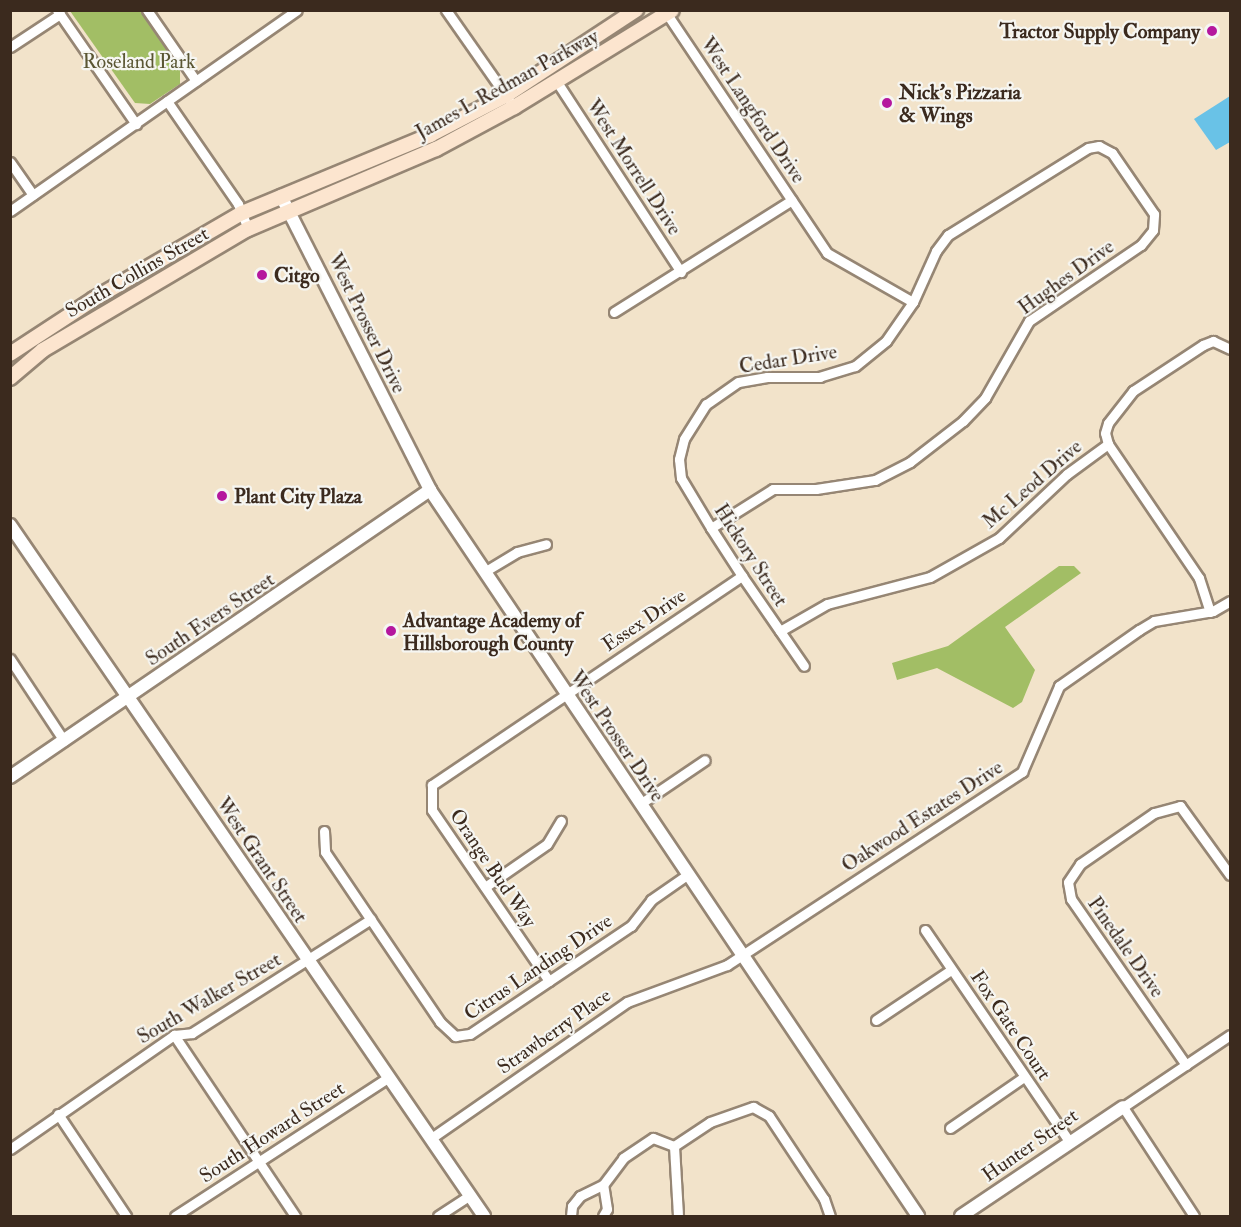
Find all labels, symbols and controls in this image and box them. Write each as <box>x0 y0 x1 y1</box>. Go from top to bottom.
place label: Tractor Supply Company <box>999 19 1200 43</box>
street label: James L Redman Parkway <box>411 24 603 144</box>
marker: Tractor Supply Company <box>1205 24 1219 38</box>
street label: West Langford Drive <box>695 33 811 187</box>
park label: Roseland Park <box>82 49 196 73</box>
place label: Nick's Pizzaria & Wings <box>899 80 1021 127</box>
street label: West Morrell Drive <box>581 95 687 239</box>
marker: Nick's Pizzaria & Wings <box>880 96 894 110</box>
street label: South Collins Street <box>61 221 213 323</box>
street label: Hughes Drive <box>1014 234 1118 320</box>
street label: West Prosser Drive <box>323 249 411 397</box>
place label: Citgo <box>274 263 320 287</box>
marker: Citgo <box>255 268 269 282</box>
street label: Cedar Drive <box>737 339 839 379</box>
street label: Mc Leod Drive <box>977 434 1087 534</box>
place label: Plant City Plaza <box>234 484 362 508</box>
marker: Plant City Plaza <box>215 489 229 503</box>
street label: Hickory Street <box>709 499 793 611</box>
street label: South Evers Street <box>141 567 279 671</box>
street label: Essex Drive <box>598 583 690 657</box>
place label: Advantage Academy of Hillsborough County <box>403 608 581 655</box>
marker: Advantage Academy of Hillsborough County <box>384 624 398 638</box>
street label: West Prosser Drive <box>564 666 670 806</box>
street label: Oakwood Estates Drive <box>837 755 1007 877</box>
street label: West Grant Street <box>211 793 313 927</box>
street label: Orange Bud Way <box>445 804 541 932</box>
street label: Pinedale Drive <box>1083 892 1169 1002</box>
street label: Citrus Landing Drive <box>459 909 617 1025</box>
street label: South Walker Street <box>133 947 285 1049</box>
street label: Fox Gate Court <box>965 966 1057 1084</box>
street label: Strawberry Place <box>493 983 615 1079</box>
street label: South Howard Street <box>195 1076 349 1188</box>
street label: Hunter Street <box>977 1103 1083 1187</box>

